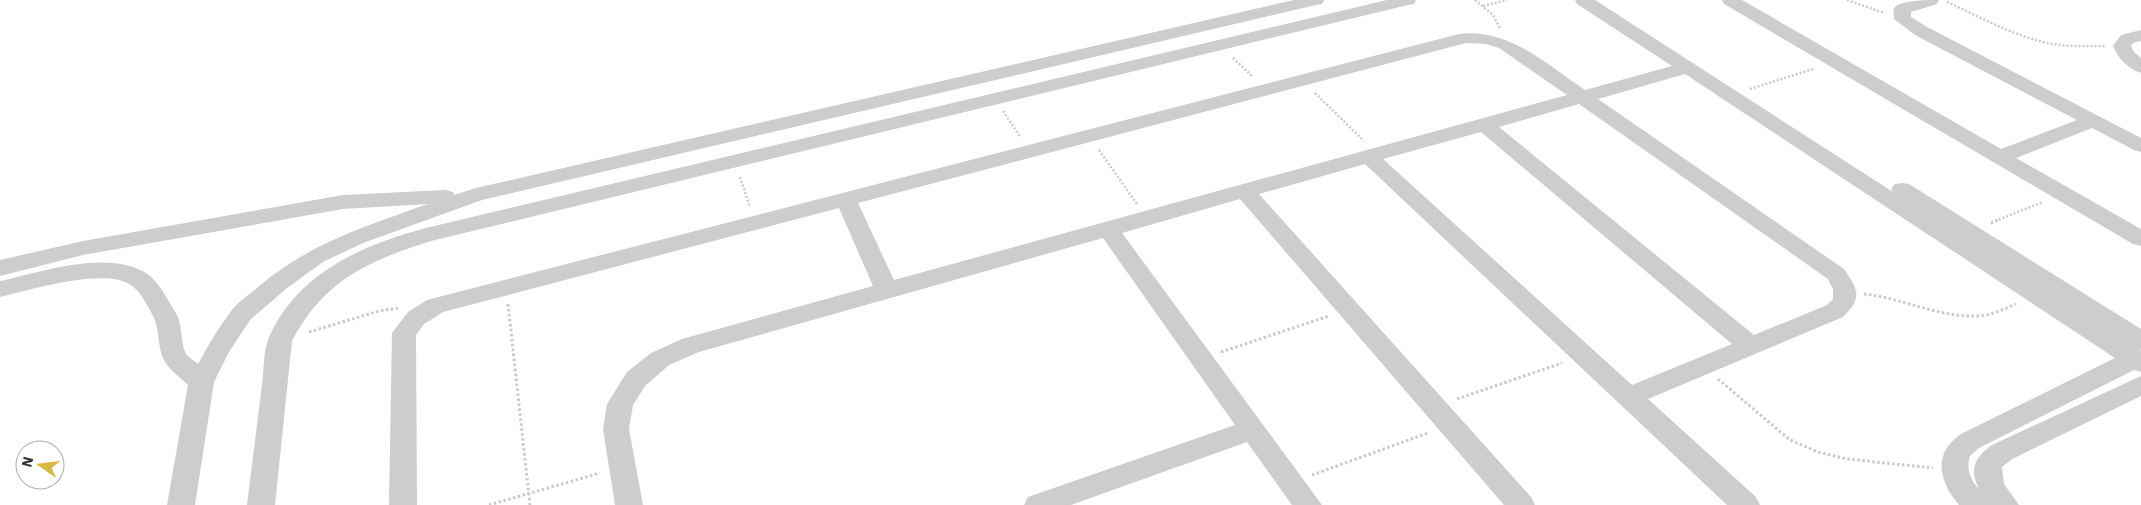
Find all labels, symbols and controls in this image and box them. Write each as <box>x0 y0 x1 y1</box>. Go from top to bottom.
north arrow <box>15 440 65 490</box>
text: N <box>17 455 37 469</box>

